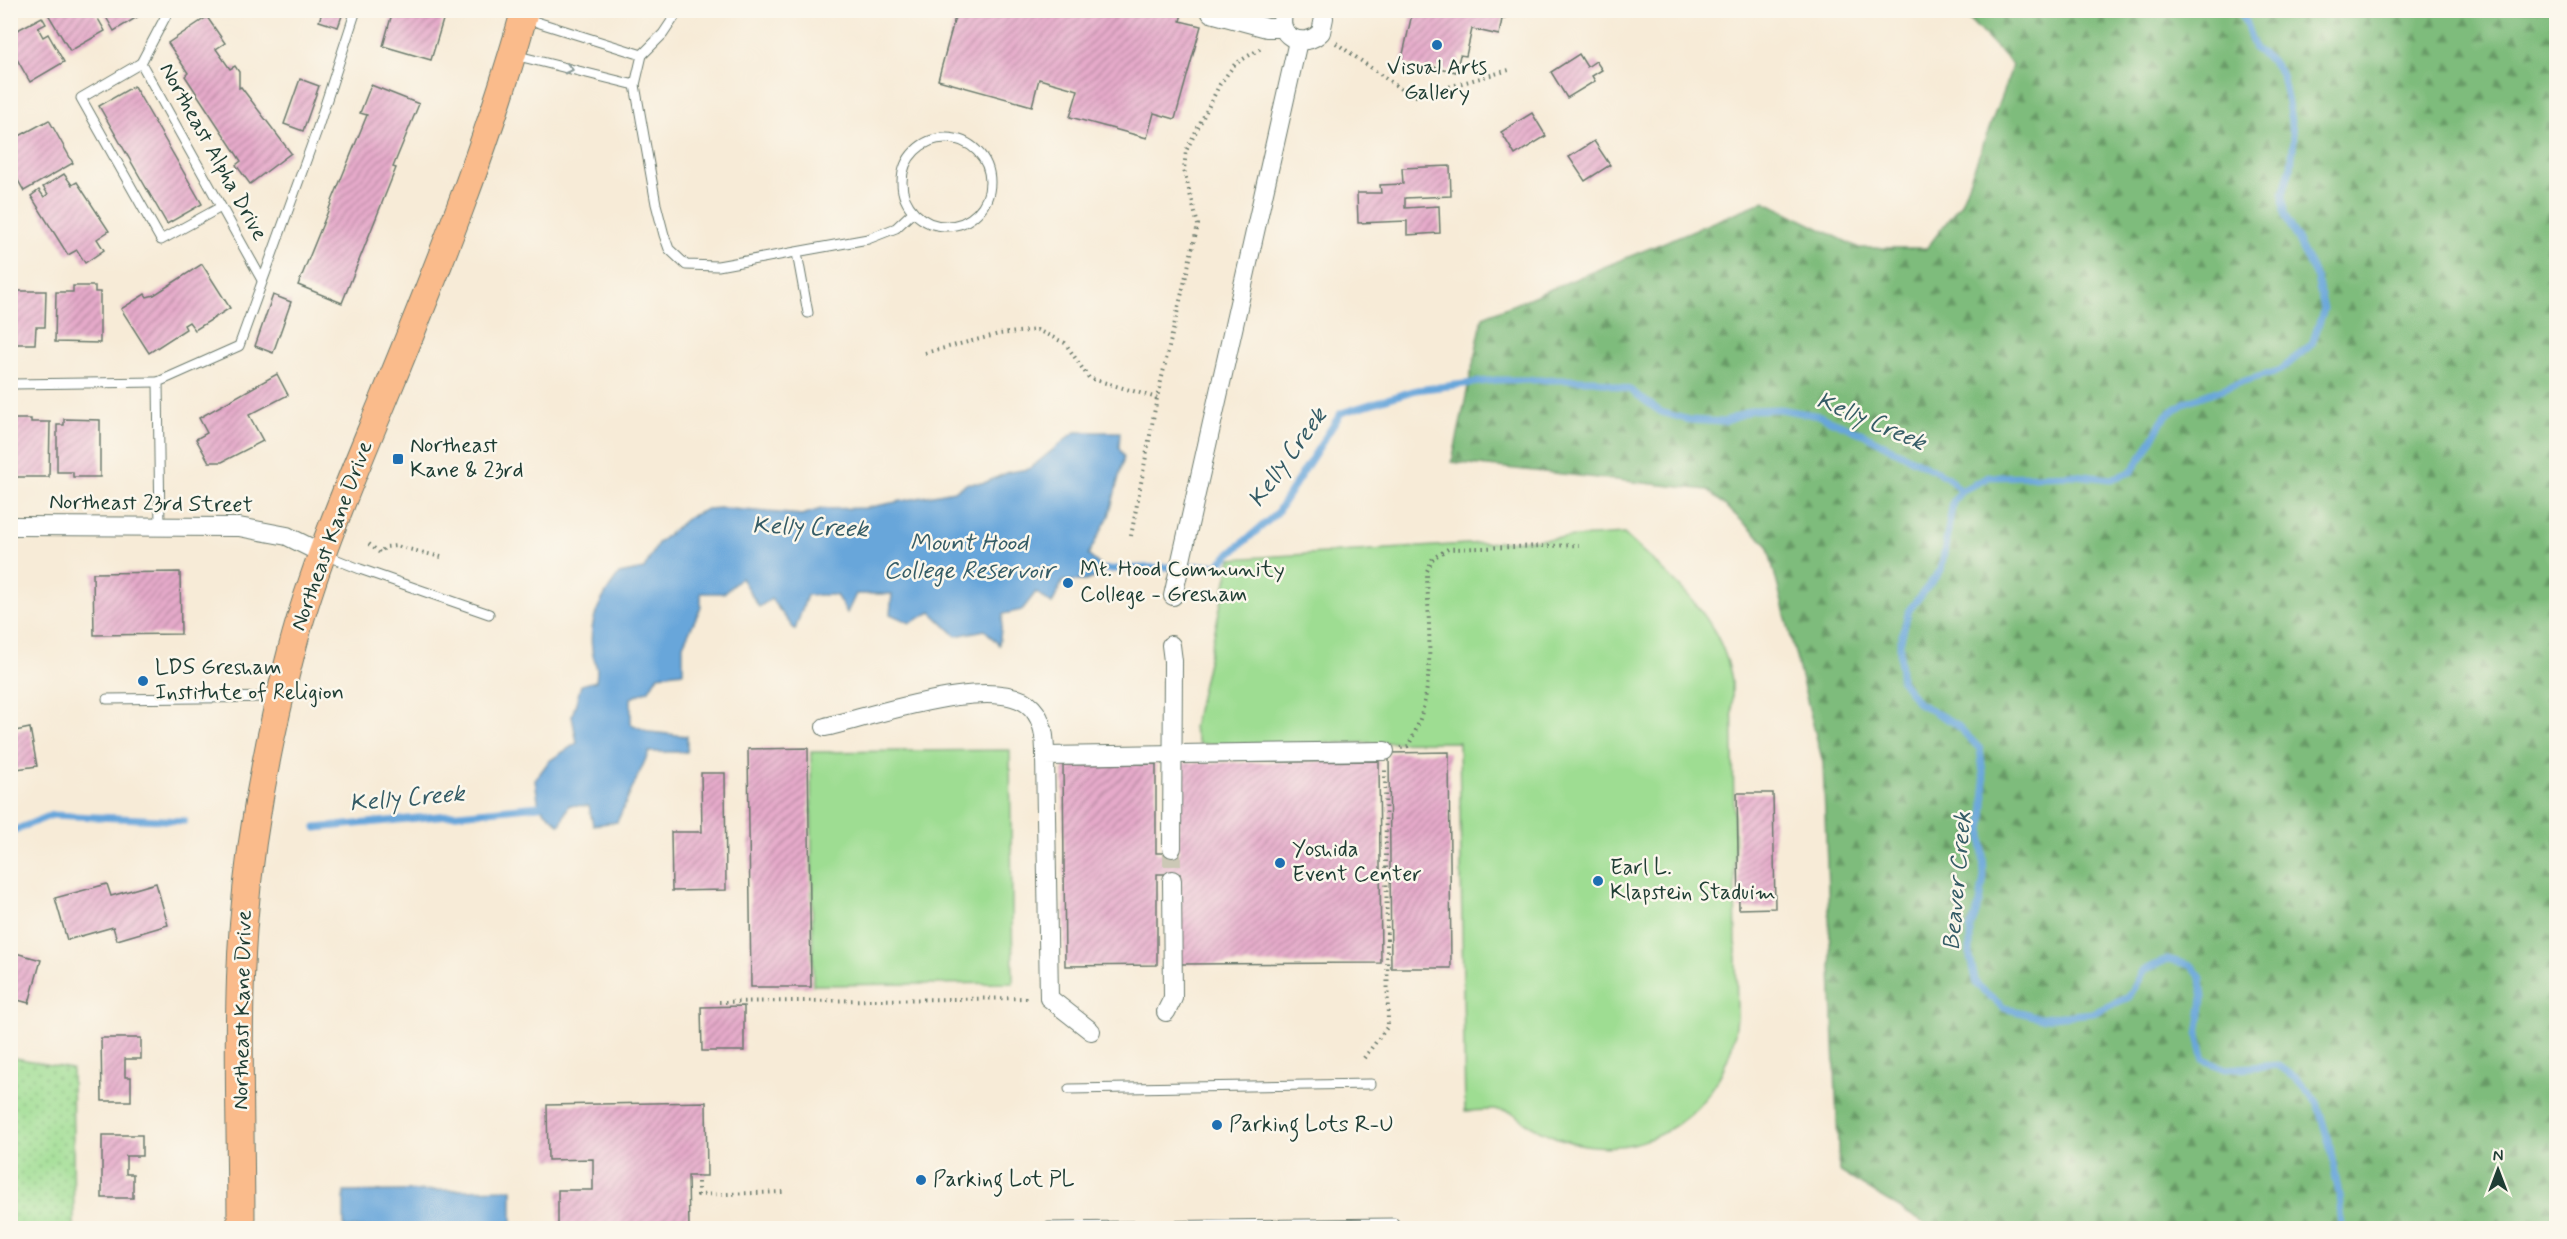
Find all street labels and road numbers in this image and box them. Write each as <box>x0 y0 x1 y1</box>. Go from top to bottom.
street label: Northeast Alpha Drive <box>152 58 274 246</box>
street label: Northeast Kane Drive <box>285 437 379 635</box>
street label: Northeast 23rd Street <box>49 488 253 520</box>
street label: Northeast Kane Drive <box>227 910 259 1110</box>

